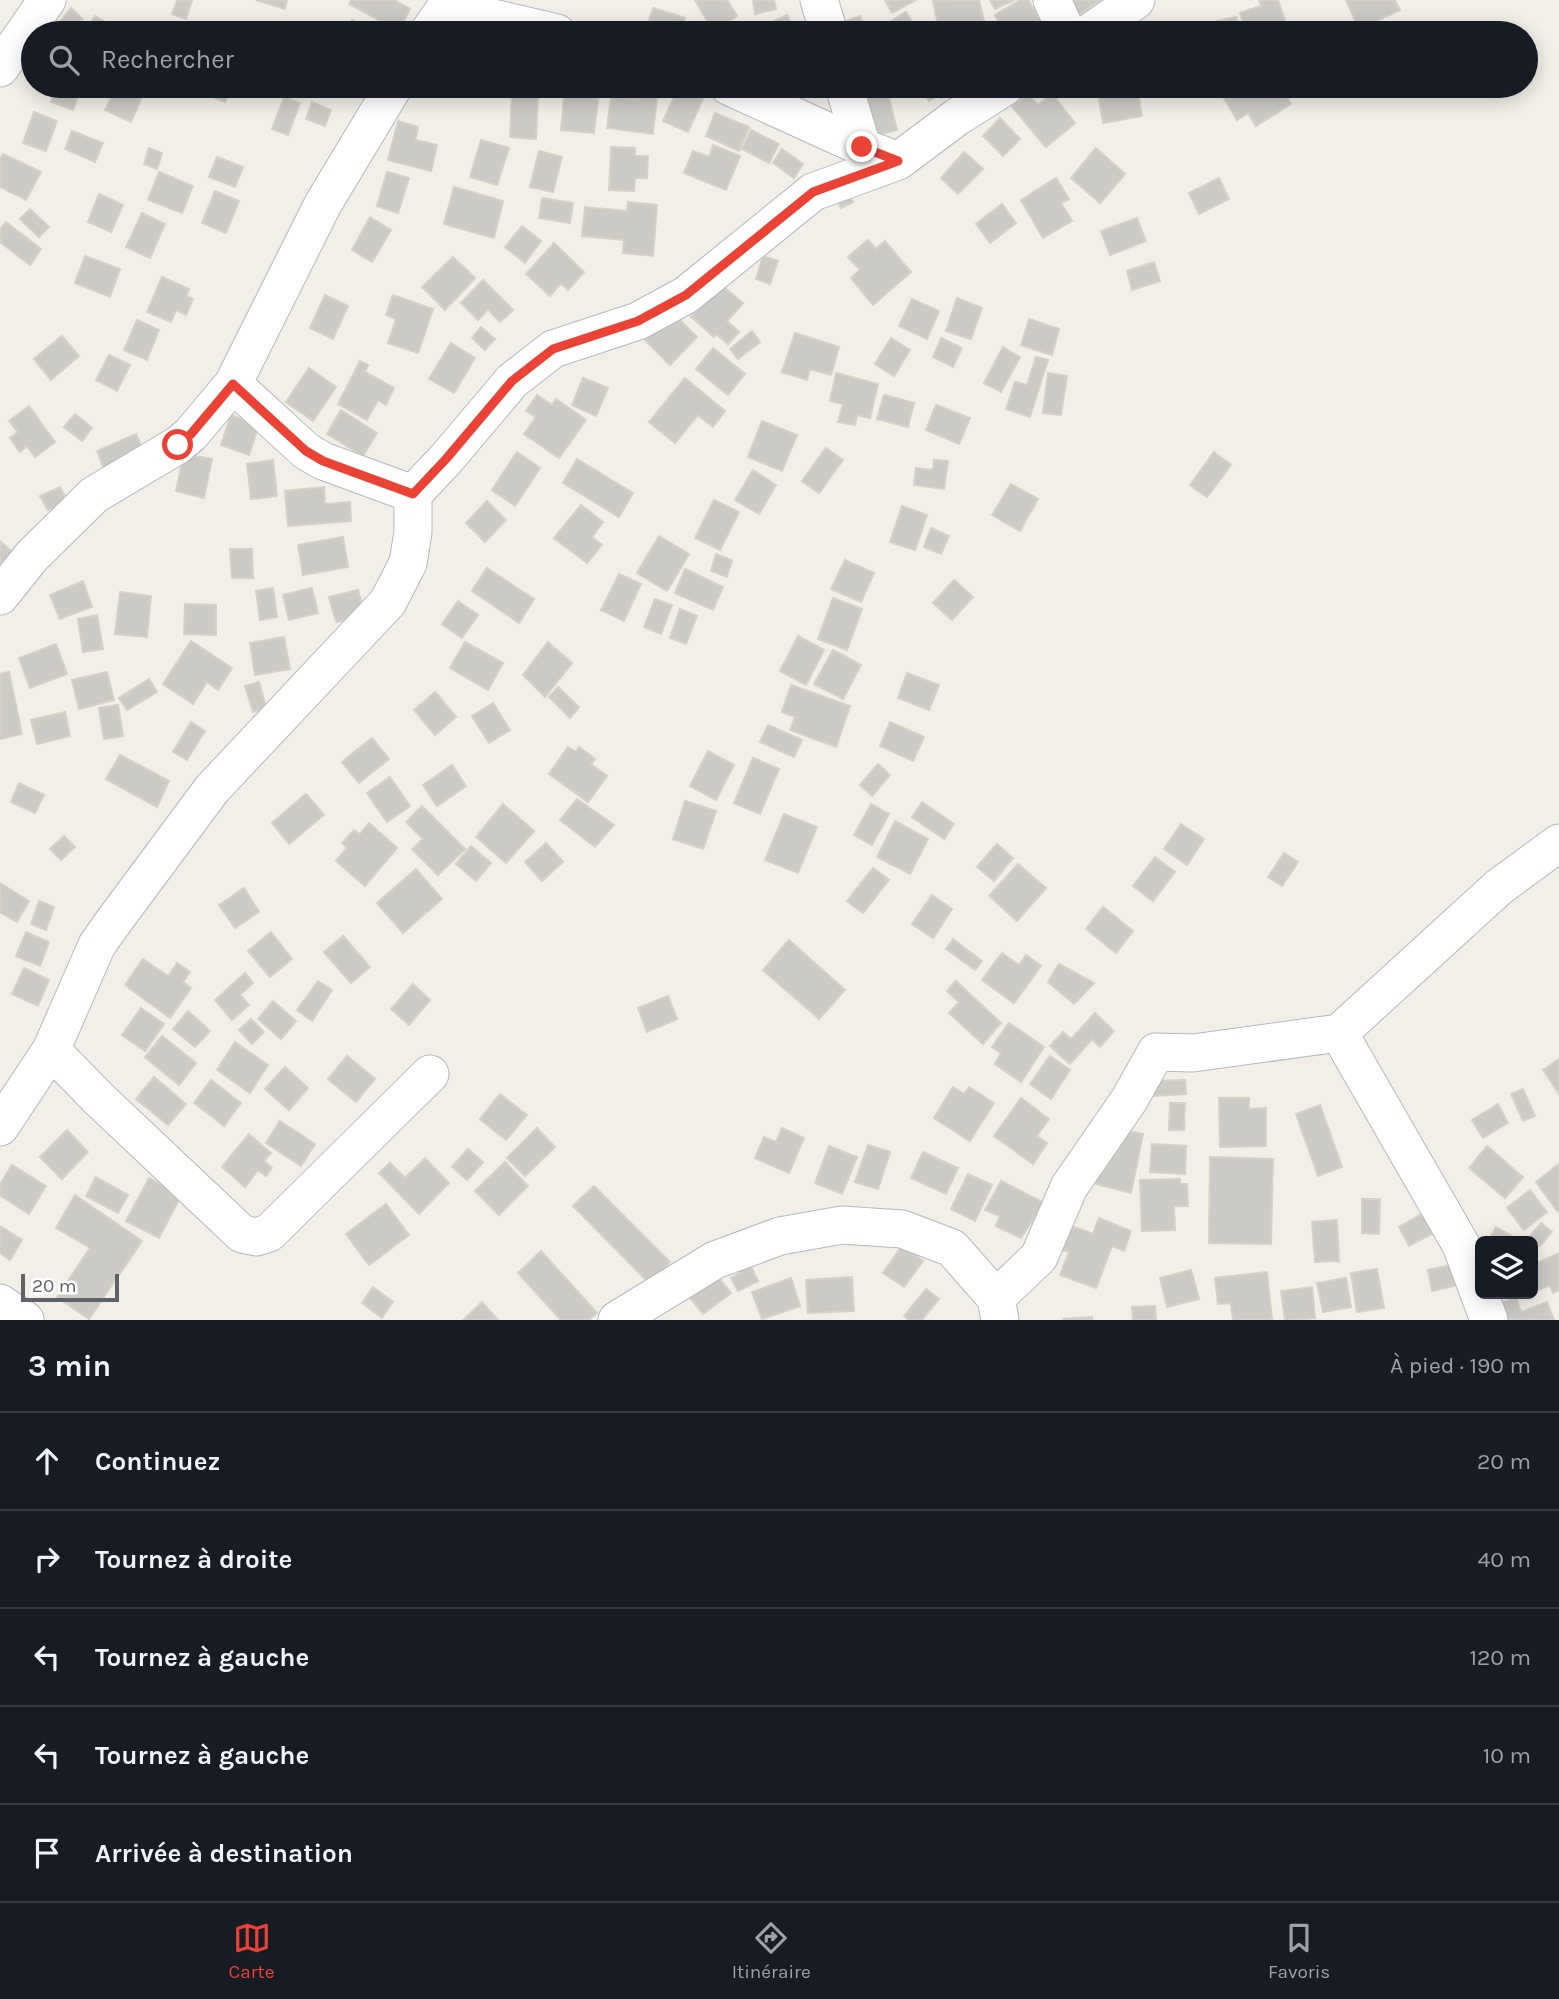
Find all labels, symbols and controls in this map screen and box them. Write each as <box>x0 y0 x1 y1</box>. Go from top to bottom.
search box <box>21 21 1538 98</box>
icon: search <box>45 41 83 79</box>
text: Rechercher <box>101 44 234 75</box>
route end <box>846 131 877 162</box>
route start <box>162 429 193 460</box>
map controls <box>1475 1236 1538 1299</box>
button: layers <box>1475 1236 1538 1299</box>
scale bar <box>21 1271 119 1303</box>
text: 20 m <box>32 1275 77 1297</box>
text: 3 min <box>28 1348 111 1384</box>
text: À pied · 190 m <box>1390 1352 1531 1379</box>
icon: ahead <box>28 1442 66 1480</box>
text: Continuez <box>95 1446 220 1477</box>
text: 20 m <box>1477 1448 1531 1475</box>
icon: right <box>28 1540 66 1578</box>
text: Tournez à droite <box>95 1544 292 1575</box>
text: 40 m <box>1478 1546 1531 1573</box>
icon: left <box>28 1638 66 1676</box>
text: Tournez à gauche <box>95 1642 309 1673</box>
text: 120 m <box>1469 1644 1531 1671</box>
icon: left <box>28 1736 66 1774</box>
text: Tournez à gauche <box>95 1740 309 1771</box>
text: 10 m <box>1483 1742 1531 1769</box>
icon: arrive <box>28 1834 66 1872</box>
text: Arrivée à destination <box>95 1838 353 1869</box>
tab: Carte <box>229 1919 275 1983</box>
tab: Itinéraire <box>732 1919 811 1983</box>
tab: Favoris <box>1268 1919 1330 1983</box>

